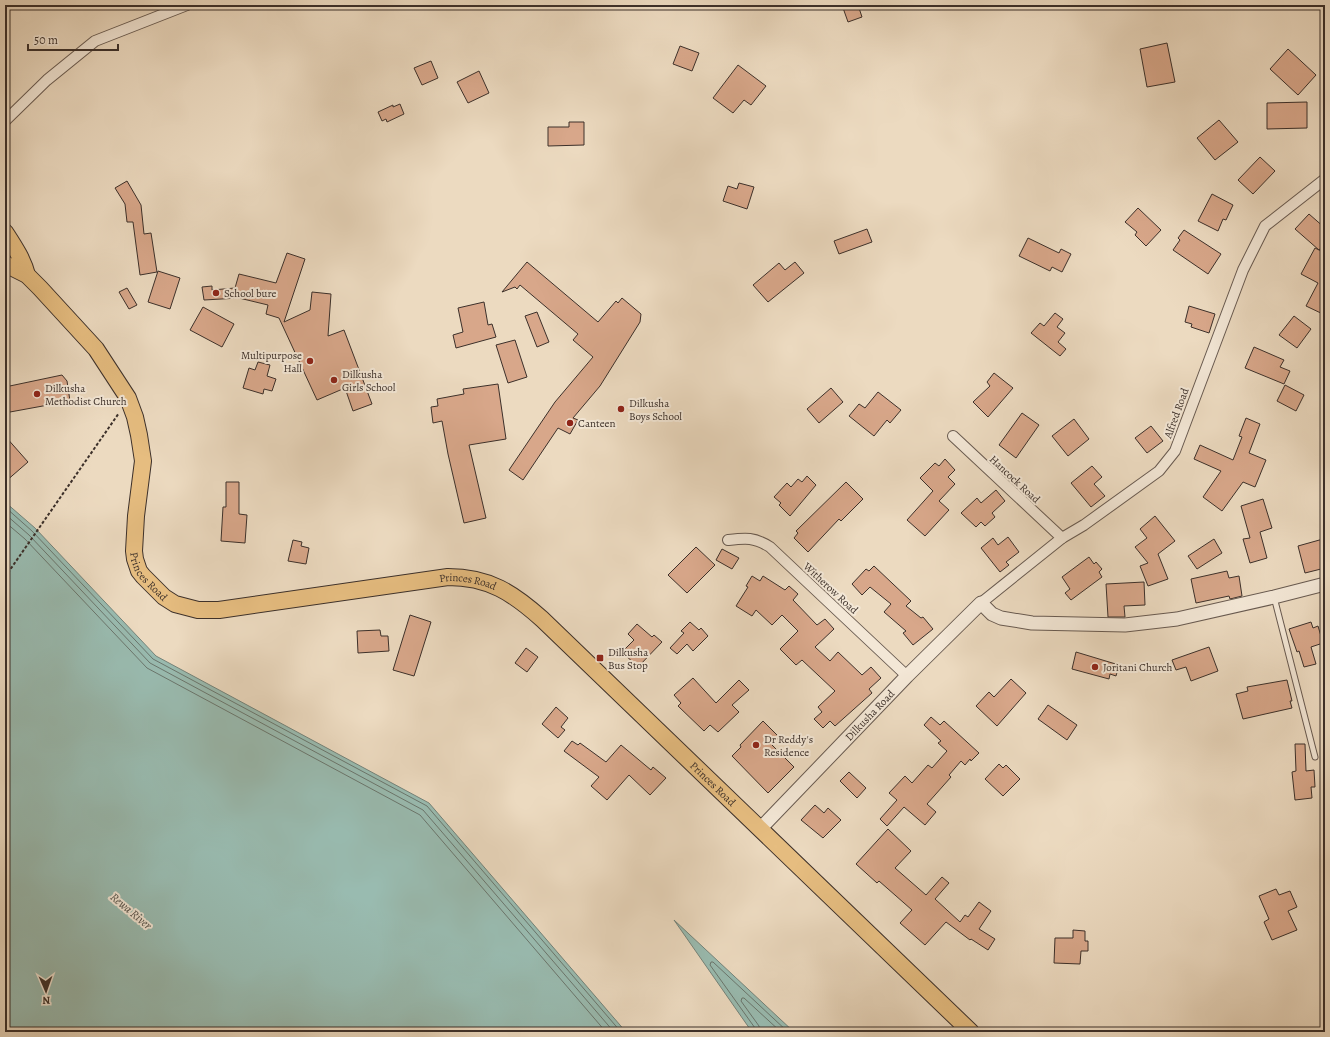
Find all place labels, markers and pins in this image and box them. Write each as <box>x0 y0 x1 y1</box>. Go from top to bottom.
place label: School bure <box>224 286 277 301</box>
marker: School bure <box>211 288 221 298</box>
place label: Multipurpose Hall <box>241 348 302 376</box>
marker: Multipurpose Hall <box>305 356 315 366</box>
place label: Dilkusha Girls School <box>342 367 396 395</box>
marker: Dilkusha Girls School <box>329 375 339 385</box>
place label: Dilkusha Methodist Church <box>45 381 127 409</box>
marker: Dilkusha Methodist Church <box>32 389 42 399</box>
place label: Dilkusha Boys School <box>629 396 682 424</box>
marker: Dilkusha Boys School <box>616 404 626 414</box>
place label: Canteen <box>578 416 616 431</box>
marker: Canteen <box>565 418 575 428</box>
place label: Dilkusha Bus Stop <box>608 645 649 673</box>
marker: Dilkusha Bus Stop <box>595 653 605 663</box>
place label: Joritani Church <box>1103 660 1172 675</box>
marker: Joritani Church <box>1090 662 1100 672</box>
place label: Dr Reddy's Residence <box>764 732 813 760</box>
marker: Dr Reddy's Residence <box>751 740 761 750</box>

